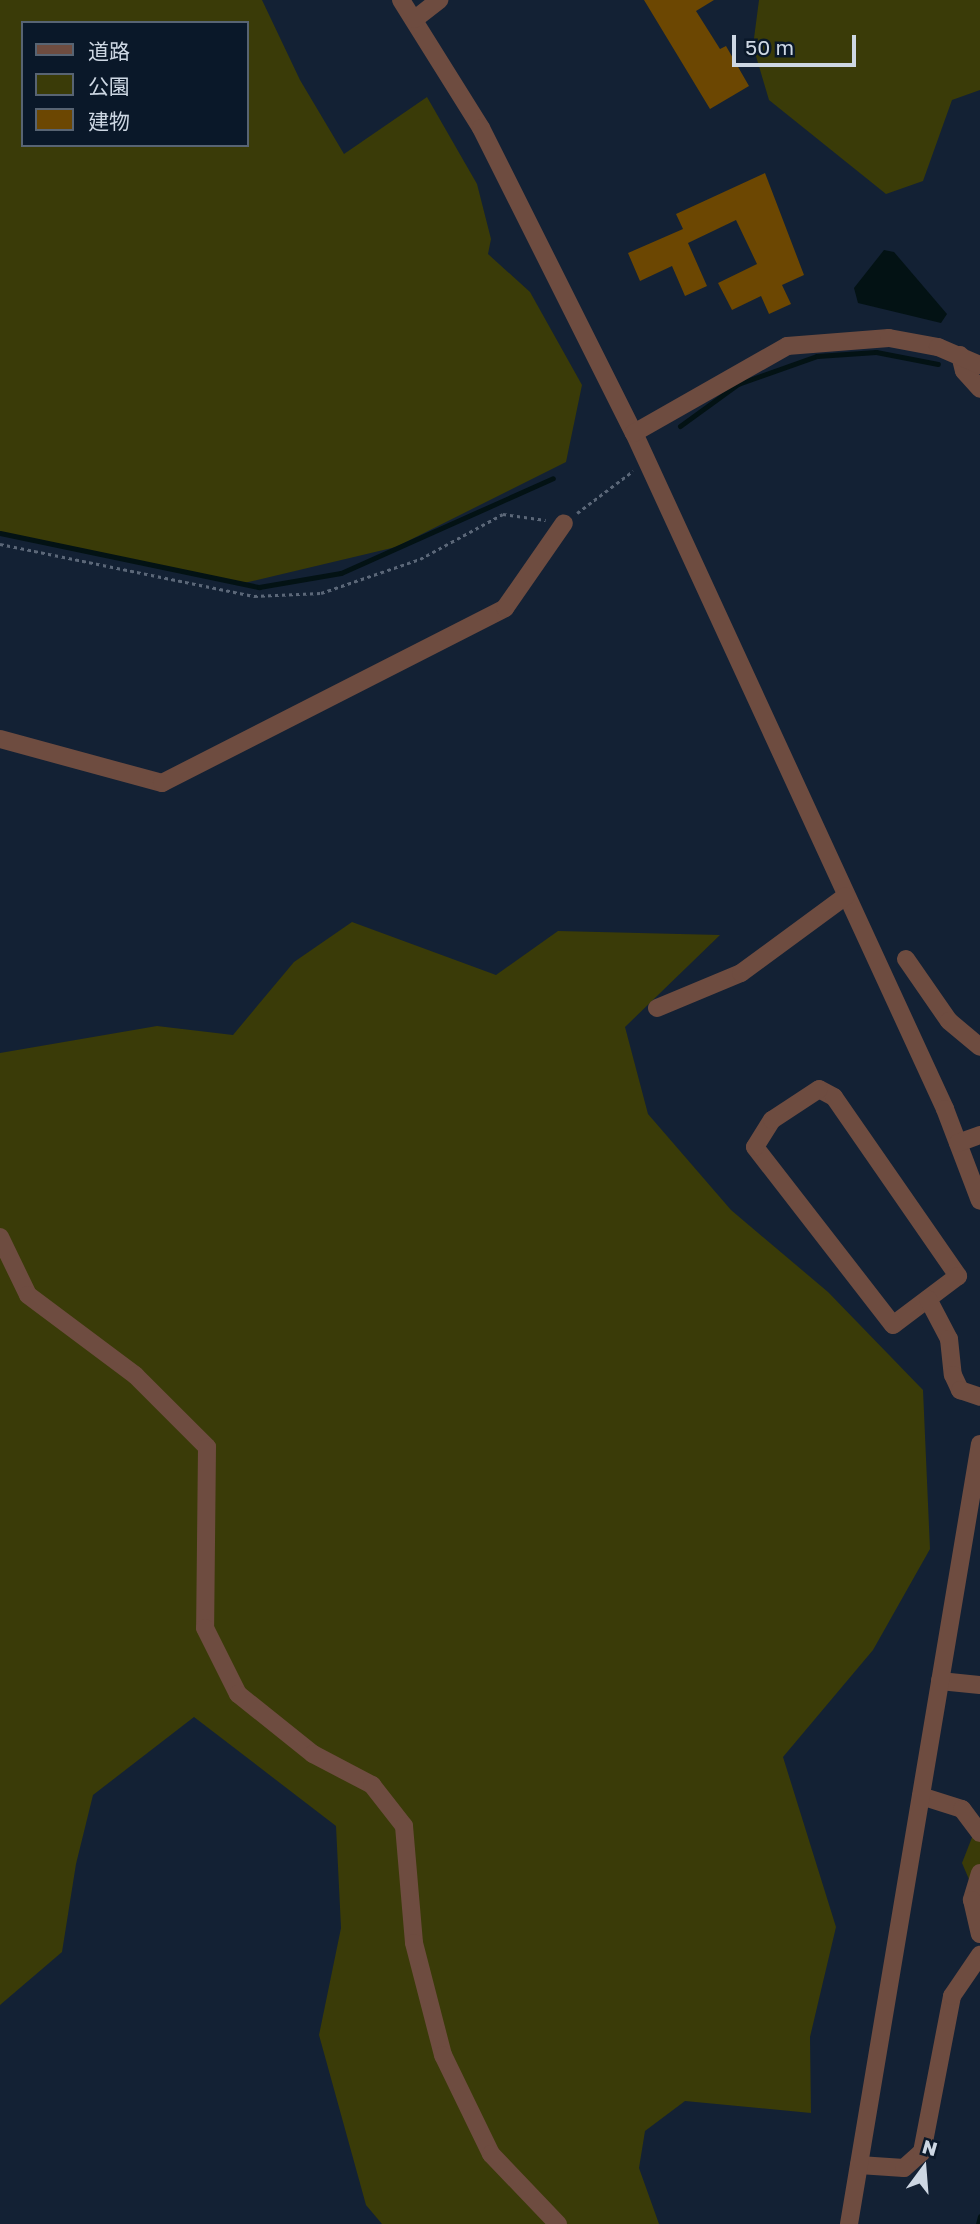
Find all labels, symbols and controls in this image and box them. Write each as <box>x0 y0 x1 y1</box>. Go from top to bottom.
legend <box>21 21 248 147</box>
scale bar <box>735 21 859 65</box>
text: 50 m <box>745 34 794 60</box>
text: 道路 <box>88 38 130 64</box>
text: 公園 <box>88 73 130 99</box>
text: 建物 <box>88 108 130 134</box>
north arrow <box>889 2133 959 2203</box>
text: N <box>920 2134 940 2160</box>

